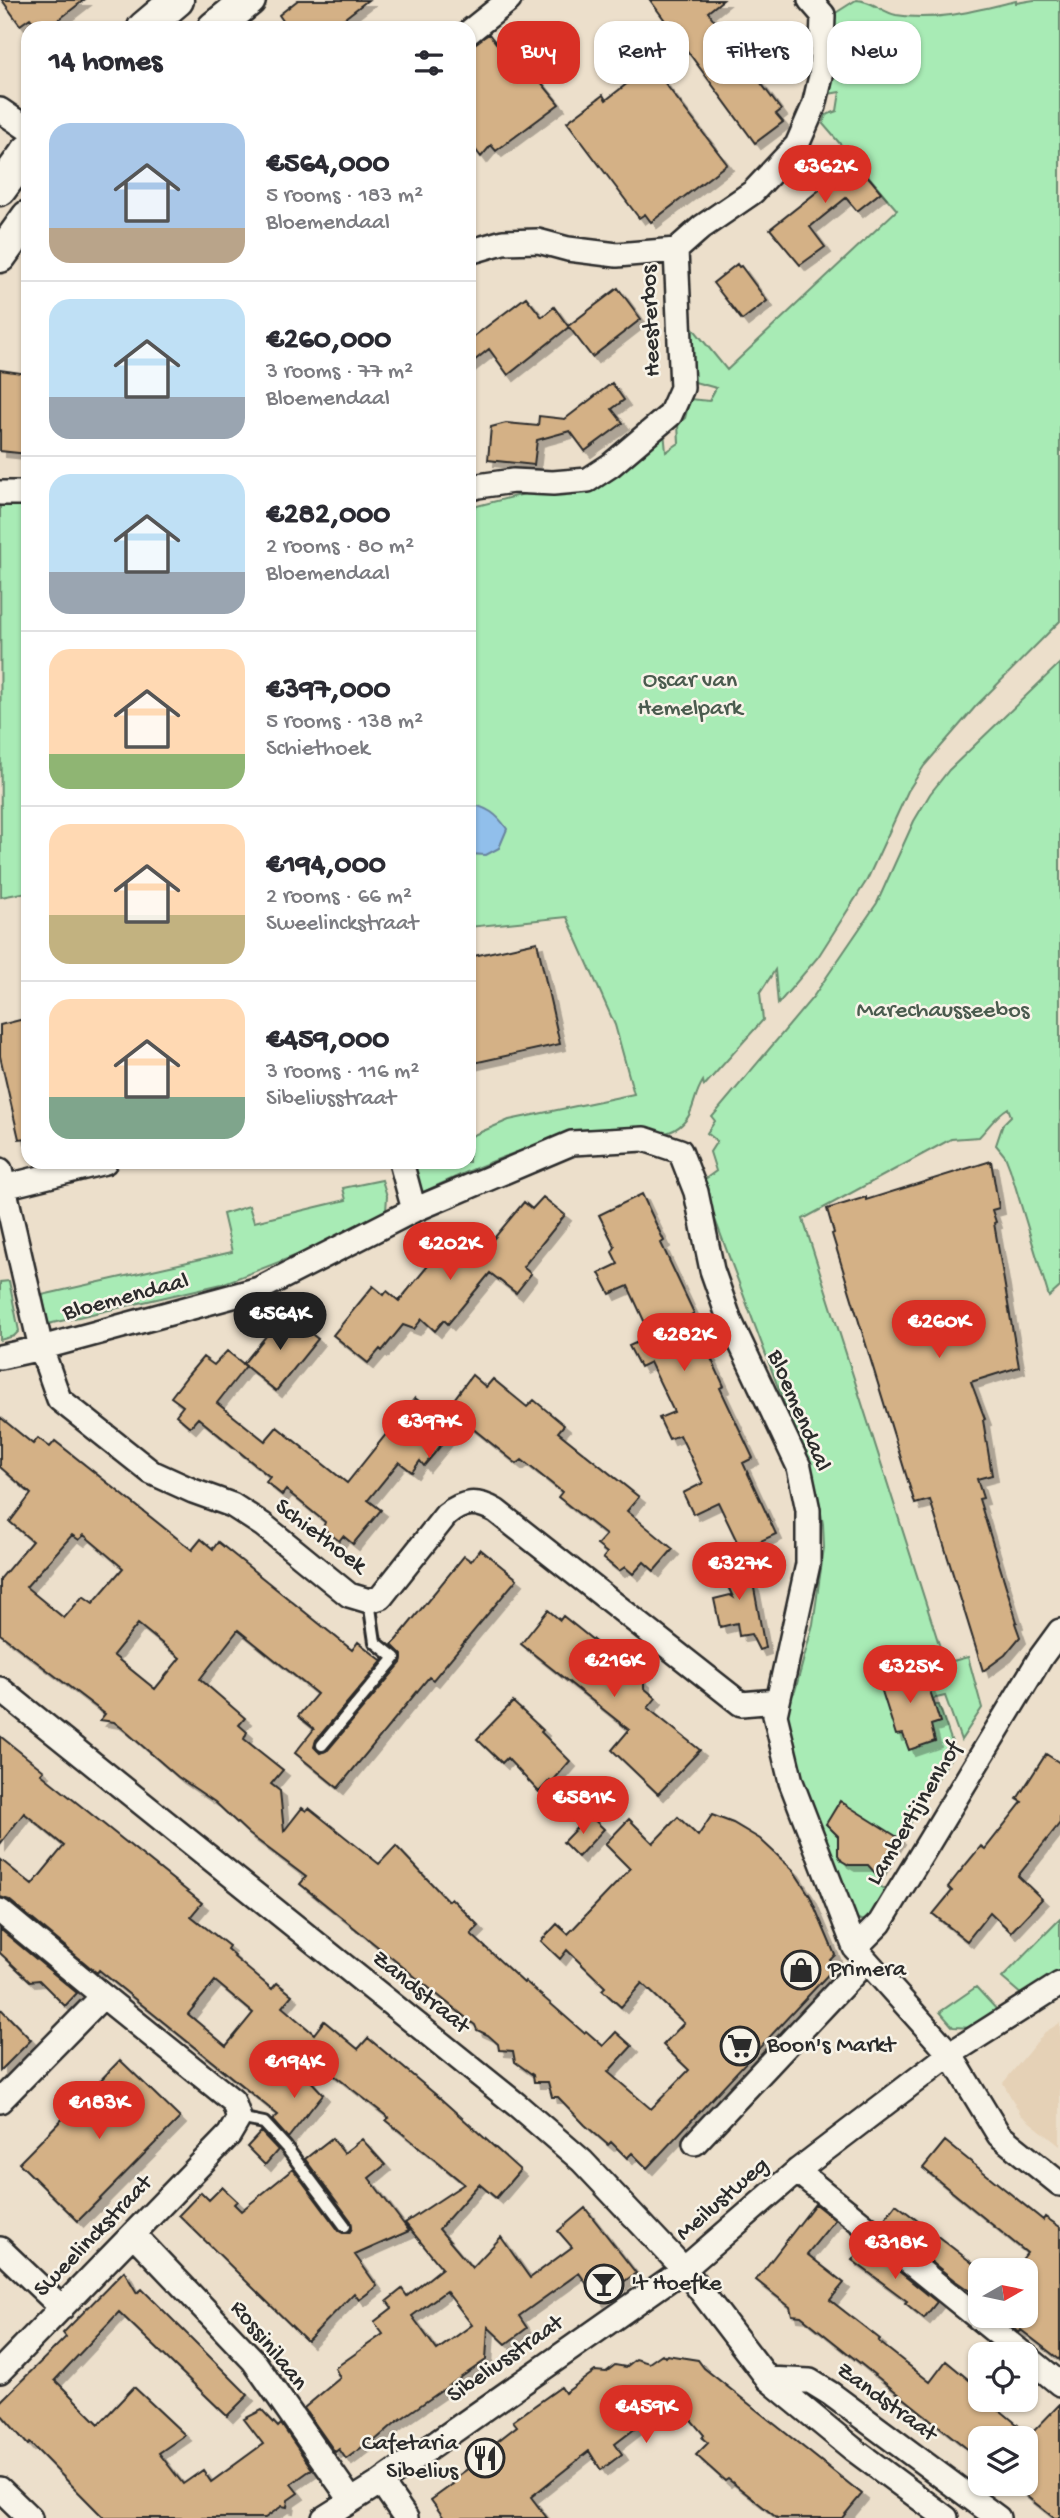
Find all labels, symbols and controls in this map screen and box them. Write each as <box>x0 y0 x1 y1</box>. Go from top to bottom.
chip: Buy <box>497 21 580 84</box>
chip: Rent <box>594 21 689 84</box>
chip: Filters <box>703 21 813 84</box>
chip: New <box>827 21 921 84</box>
icon: filters <box>410 44 448 82</box>
text: 14 homes <box>49 46 162 81</box>
pin: €362K <box>776 146 874 205</box>
text: €564,000 <box>266 148 390 183</box>
icon: home <box>105 151 189 235</box>
text: €362K <box>794 154 856 181</box>
text: 5 rooms · 183 m² <box>266 183 423 210</box>
text: Bloemendaal <box>266 210 390 237</box>
street label: Heesterbos <box>636 263 668 377</box>
text: €260,000 <box>266 324 391 359</box>
icon: home <box>105 327 189 411</box>
text: 3 rooms · 77 m² <box>266 359 413 386</box>
text: Bloemendaal <box>266 386 390 413</box>
text: €282,000 <box>266 499 390 534</box>
icon: home <box>105 502 189 586</box>
text: 2 rooms · 80 m² <box>266 534 414 561</box>
text: Bloemendaal <box>266 561 390 588</box>
park label: Oscar van Hemelpark <box>637 667 745 724</box>
text: €397,000 <box>266 674 391 709</box>
icon: home <box>105 677 189 761</box>
text: 5 rooms · 138 m² <box>266 709 423 736</box>
text: Schiethoek <box>266 736 370 763</box>
text: €194,000 <box>266 849 386 884</box>
icon: home <box>105 852 189 936</box>
text: 2 rooms · 66 m² <box>266 884 412 911</box>
text: Sweelinckstraat <box>266 911 418 938</box>
park label: Marechausseebos <box>857 997 1031 1026</box>
text: €459,000 <box>266 1024 389 1059</box>
icon: home <box>105 1027 189 1111</box>
text: 3 rooms · 116 m² <box>266 1059 419 1086</box>
text: Sibeliusstraat <box>266 1086 396 1113</box>
pin: €202K <box>401 1222 499 1282</box>
text: €202K <box>419 1231 481 1258</box>
street label: Bloemendaal <box>59 1267 192 1329</box>
pin: €564K <box>231 1292 329 1352</box>
pin: €260K <box>890 1300 988 1360</box>
text: €564K <box>250 1301 311 1328</box>
text: €260K <box>908 1309 970 1336</box>
pin: €282K <box>635 1314 733 1373</box>
text: €282K <box>653 1322 715 1349</box>
street label: Bloemendaal <box>759 1345 837 1476</box>
pin: €397K <box>380 1400 478 1460</box>
text: €397K <box>398 1409 460 1436</box>
street label: Schiethoek <box>268 1493 374 1582</box>
pin: €327K <box>690 1542 788 1602</box>
text: €327K <box>708 1551 770 1578</box>
pin: €216K <box>565 1640 663 1699</box>
pin: €325K <box>861 1646 959 1705</box>
text: €216K <box>585 1648 643 1675</box>
text: €325K <box>879 1654 941 1681</box>
street label: Lambertijnenhof <box>861 1735 970 1891</box>
pin: €581K <box>534 1776 632 1836</box>
text: €581K <box>553 1785 613 1812</box>
street label: Zandstraat <box>365 1945 477 2043</box>
shop icon: Primera <box>780 1949 822 1991</box>
place label: Primera <box>827 1956 907 1985</box>
supermarket icon: Boon's Markt <box>719 2025 761 2067</box>
place label: Boon's Markt <box>766 2032 897 2061</box>
pin: €194K <box>245 2040 343 2100</box>
text: €194K <box>265 2049 323 2076</box>
pin: €183K <box>50 2082 148 2141</box>
text: €183K <box>69 2090 129 2117</box>
street label: Meilustweg <box>670 2152 776 2248</box>
street label: Sweelinckstraat <box>28 2168 161 2304</box>
pin: €318K <box>846 2222 944 2281</box>
text: €318K <box>865 2230 925 2257</box>
north arrow <box>968 2258 1038 2328</box>
map controls <box>968 2258 1038 2496</box>
bar icon: 't Hoefke <box>583 2263 625 2305</box>
place label: 't Hoefke <box>631 2270 722 2299</box>
street label: Rossinilaan <box>223 2295 314 2397</box>
street label: Sibeliusstraat <box>442 2308 572 2411</box>
button: locate <box>968 2342 1038 2412</box>
street label: Zandstraat <box>830 2357 944 2451</box>
pin: €459K <box>597 2386 695 2445</box>
text: €459K <box>616 2394 676 2421</box>
button: layers <box>968 2426 1038 2496</box>
place label: Cafetaria Sibelius <box>362 2430 459 2487</box>
restaurant icon: Cafetaria Sibelius <box>464 2437 506 2479</box>

